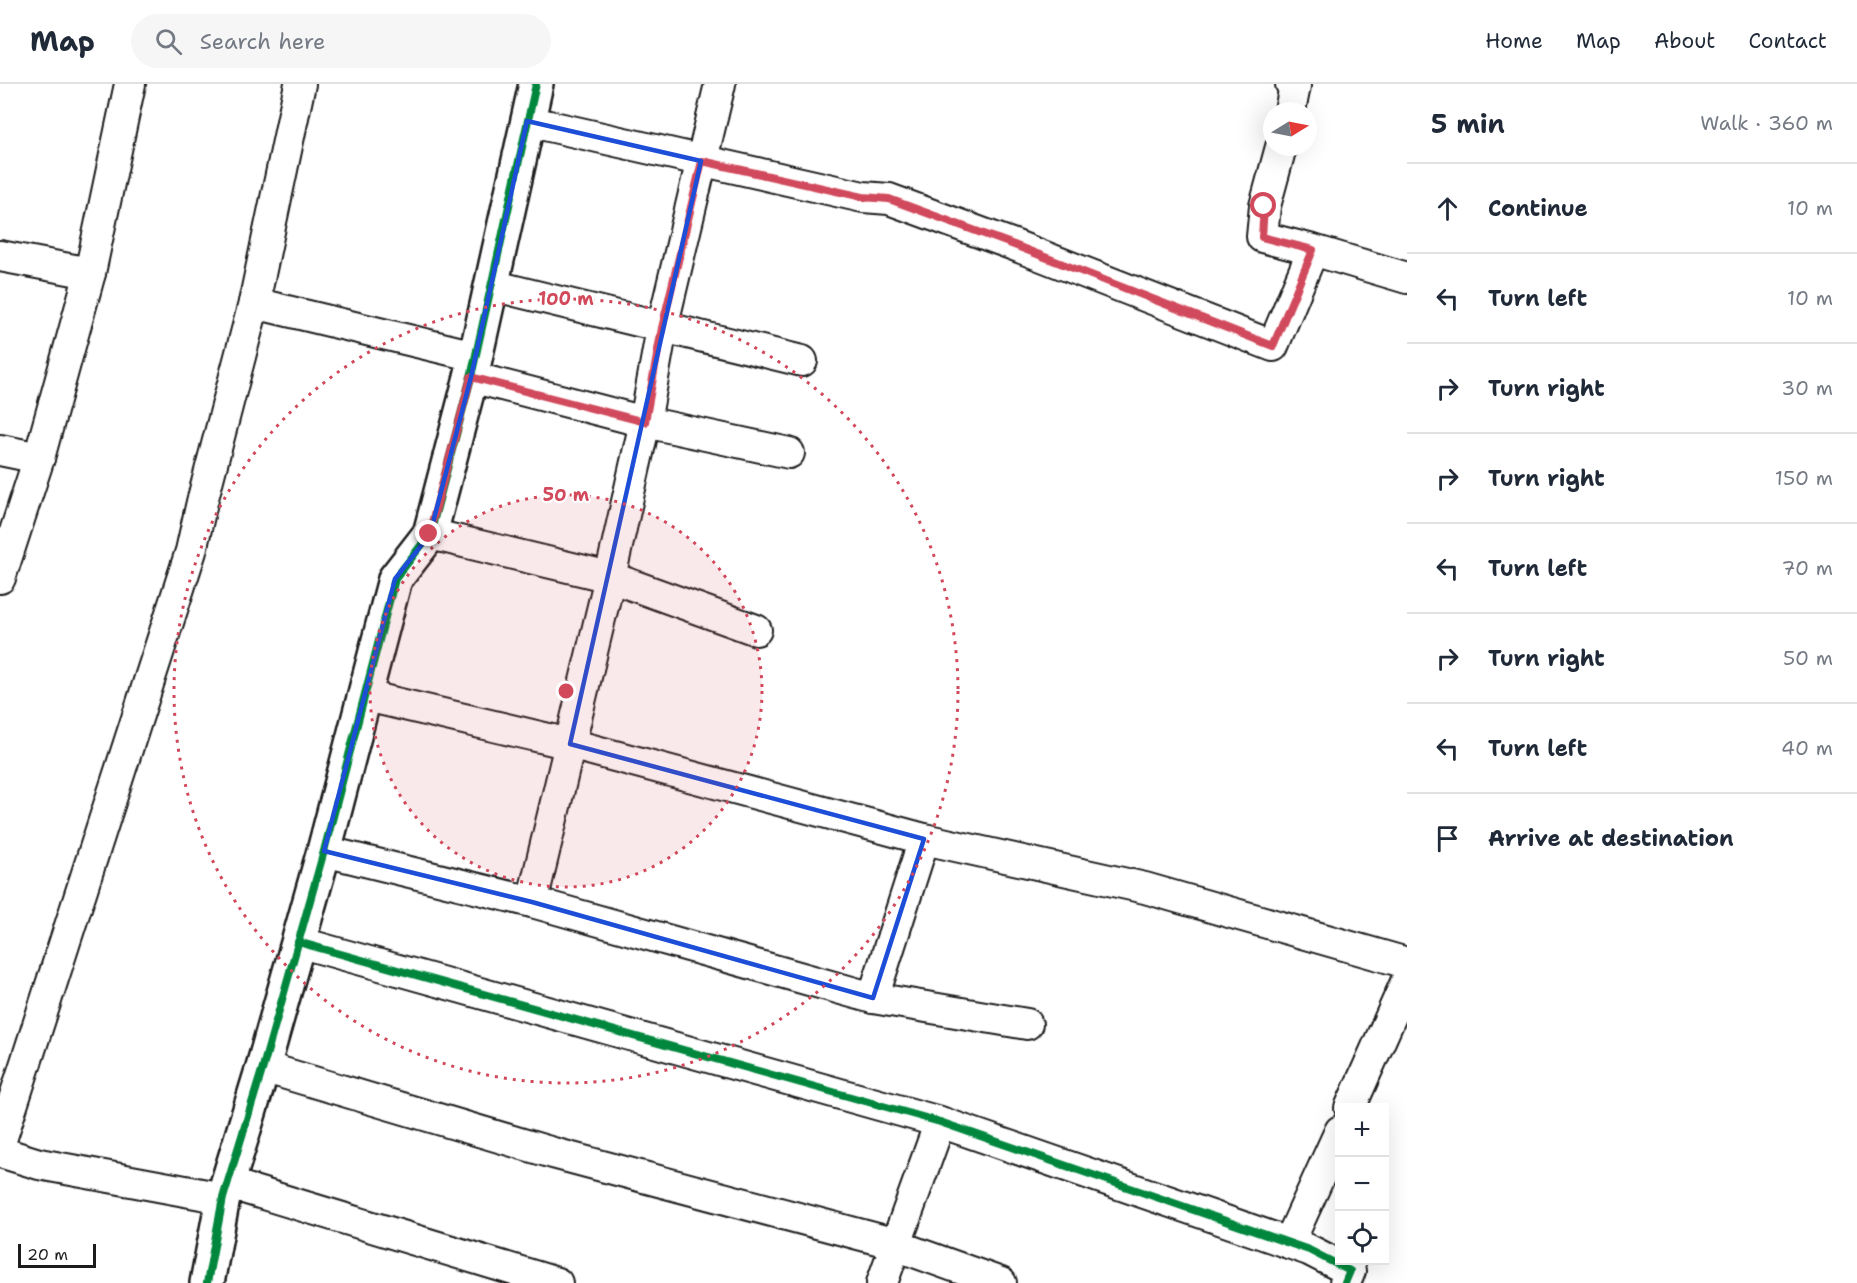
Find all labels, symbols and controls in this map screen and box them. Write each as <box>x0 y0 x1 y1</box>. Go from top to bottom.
search box <box>131 14 551 68</box>
text: Map <box>30 22 95 60</box>
icon: search <box>152 25 185 58</box>
text: Search here <box>200 27 325 56</box>
text: Home <box>1485 27 1543 55</box>
text: Map <box>1576 27 1621 55</box>
text: About <box>1654 27 1715 55</box>
text: Contact <box>1748 27 1827 55</box>
north arrow <box>1263 102 1317 156</box>
text: 5 min <box>1431 106 1505 141</box>
text: Walk · 360 m <box>1700 110 1833 136</box>
route start <box>1250 192 1276 218</box>
icon: ahead <box>1431 192 1464 225</box>
text: Continue <box>1488 194 1588 223</box>
text: 10 m <box>1787 195 1833 221</box>
icon: left <box>1431 282 1464 315</box>
text: Turn left <box>1488 284 1587 313</box>
text: 10 m <box>1787 285 1833 311</box>
text: 100 m <box>538 287 594 311</box>
icon: right <box>1431 372 1464 405</box>
text: Turn right <box>1488 374 1605 403</box>
text: 30 m <box>1781 375 1833 401</box>
icon: right <box>1431 462 1464 495</box>
text: Turn right <box>1488 464 1605 493</box>
text: 150 m <box>1775 465 1833 491</box>
text: 50 m <box>543 483 590 507</box>
route end <box>415 520 441 546</box>
icon: left <box>1431 552 1464 585</box>
text: Turn left <box>1488 554 1587 583</box>
text: 70 m <box>1781 555 1833 581</box>
icon: right <box>1431 642 1464 675</box>
text: Turn right <box>1488 644 1605 673</box>
text: 50 m <box>1783 645 1833 671</box>
centre of rings <box>556 681 576 701</box>
icon: left <box>1431 732 1464 765</box>
text: Turn left <box>1488 734 1587 763</box>
text: 40 m <box>1781 735 1833 761</box>
icon: arrive <box>1431 822 1464 855</box>
text: Arrive at destination <box>1488 824 1734 853</box>
map controls <box>1335 1103 1389 1265</box>
button: + <box>1335 1103 1389 1157</box>
button: − <box>1335 1157 1389 1211</box>
button: locate <box>1335 1211 1389 1265</box>
scale bar <box>18 1241 96 1268</box>
text: 20 m <box>27 1244 68 1265</box>

